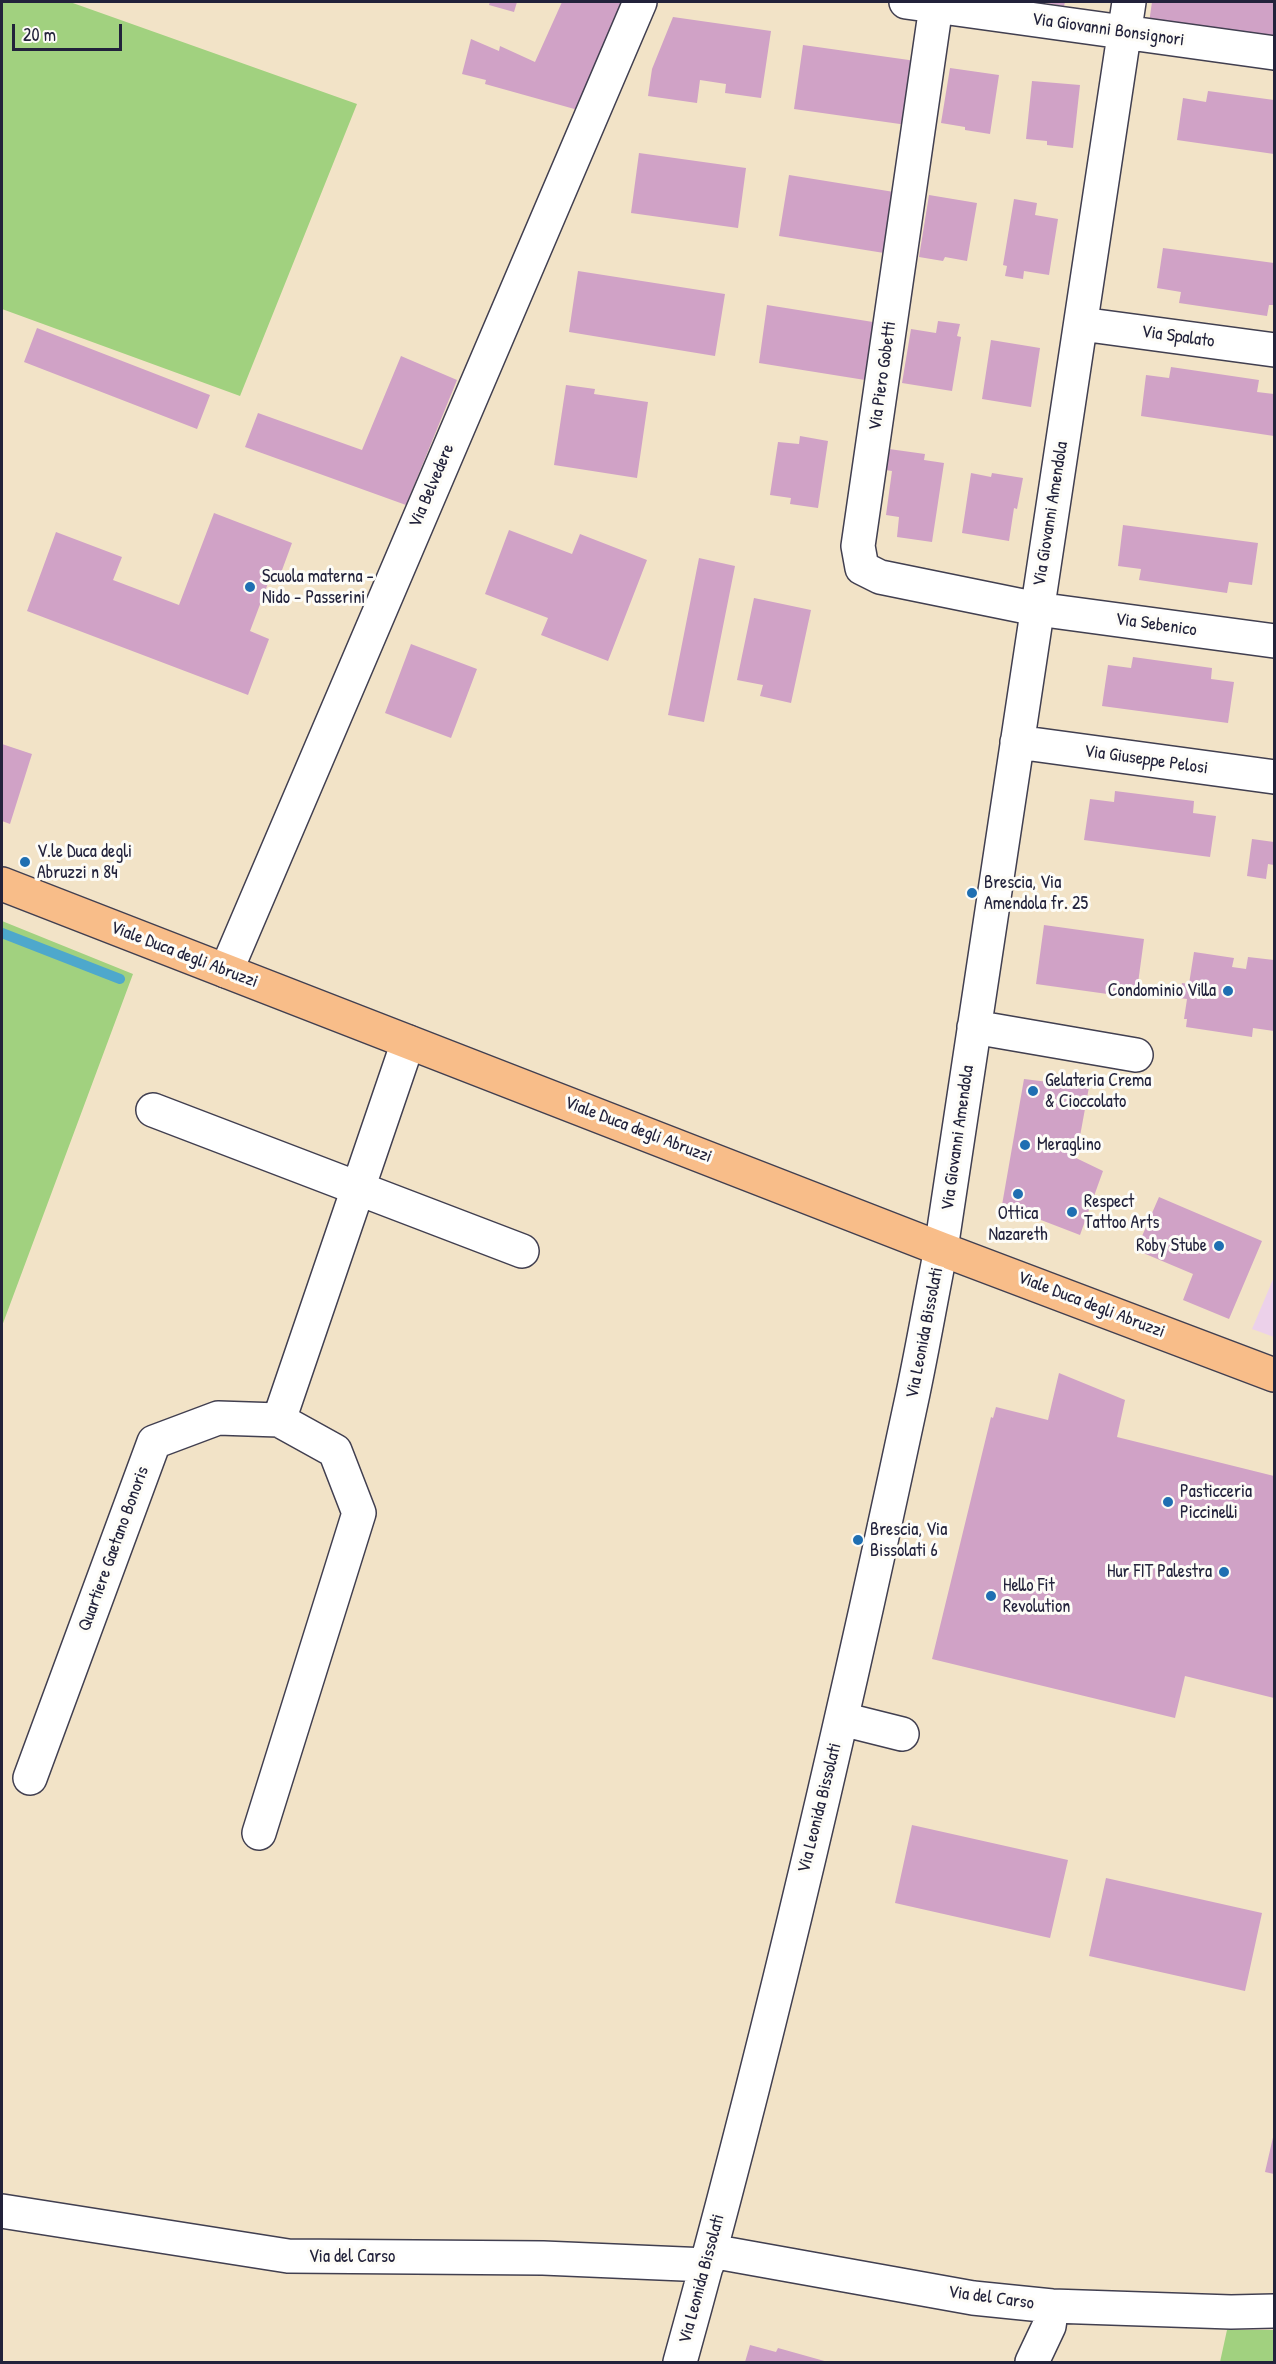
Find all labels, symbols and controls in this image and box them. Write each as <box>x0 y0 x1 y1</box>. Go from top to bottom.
street label: Via Giovanni Bonsignori <box>1030 9 1186 51</box>
scale bar <box>15 12 124 50</box>
text: 20 m <box>23 22 56 47</box>
street label: Via Piero Gobetti <box>865 320 901 432</box>
street label: Via Spalato <box>1140 321 1216 353</box>
street label: Via Giovanni Amendola <box>1029 440 1073 588</box>
street label: Via Belvedere <box>405 441 459 531</box>
place label: Scuola materna - Nido - Passerini <box>262 566 374 608</box>
marker: Scuola materna - Nido - Passerini <box>243 580 257 594</box>
street label: Via Sebenico <box>1114 609 1198 641</box>
street label: Via Giuseppe Pelosi <box>1083 741 1209 779</box>
place label: V.le Duca degli Abruzzi n 84 <box>37 841 132 884</box>
marker: V.le Duca degli Abruzzi n 84 <box>18 855 32 869</box>
place label: Brescia, Via Amendola fr. 25 <box>984 872 1088 914</box>
marker: Brescia, Via Amendola fr. 25 <box>965 886 979 900</box>
street label: Viale Duca degli Abruzzi <box>107 917 261 993</box>
place label: Condominio Villa <box>1108 980 1216 1002</box>
marker: Condominio Villa <box>1221 984 1235 998</box>
street label: Via Giovanni Amendola <box>937 1064 979 1212</box>
place label: Gelateria Crema & Cioccolato <box>1045 1070 1151 1112</box>
marker: Gelateria Crema & Cioccolato <box>1026 1084 1040 1098</box>
street label: Viale Duca degli Abruzzi <box>561 1092 715 1168</box>
place label: Meraglino <box>1037 1134 1101 1156</box>
marker: Meraglino <box>1018 1138 1032 1152</box>
marker: Ottica Nazareth <box>1011 1187 1025 1201</box>
place label: Respect Tattoo Arts <box>1084 1191 1159 1234</box>
place label: Ottica Nazareth <box>988 1203 1048 1246</box>
marker: Respect Tattoo Arts <box>1065 1205 1079 1219</box>
place label: Roby Stube <box>1136 1235 1207 1257</box>
marker: Roby Stube <box>1212 1239 1226 1253</box>
street label: Via Leonida Bissolati <box>902 1266 948 1400</box>
street label: Viale Duca degli Abruzzi <box>1014 1267 1168 1343</box>
street label: Quartiere Gaetano Bonoris <box>74 1464 154 1634</box>
place label: Pasticceria Piccinelli <box>1180 1481 1252 1524</box>
marker: Pasticceria Piccinelli <box>1161 1495 1175 1509</box>
place label: Brescia, Via Bissolati 6 <box>870 1519 947 1562</box>
marker: Brescia, Via Bissolati 6 <box>851 1533 865 1547</box>
place label: Hur FIT Palestra <box>1107 1561 1212 1583</box>
marker: Hur FIT Palestra <box>1217 1565 1231 1579</box>
place label: Hello Fit Revolution <box>1003 1575 1070 1618</box>
marker: Hello Fit Revolution <box>984 1589 998 1603</box>
street label: Via Leonida Bissolati <box>793 1741 847 1875</box>
street label: Via Leonida Bissolati <box>674 2212 730 2346</box>
street label: Via del Carso <box>309 2246 395 2268</box>
street label: Via del Carso <box>947 2281 1035 2315</box>

